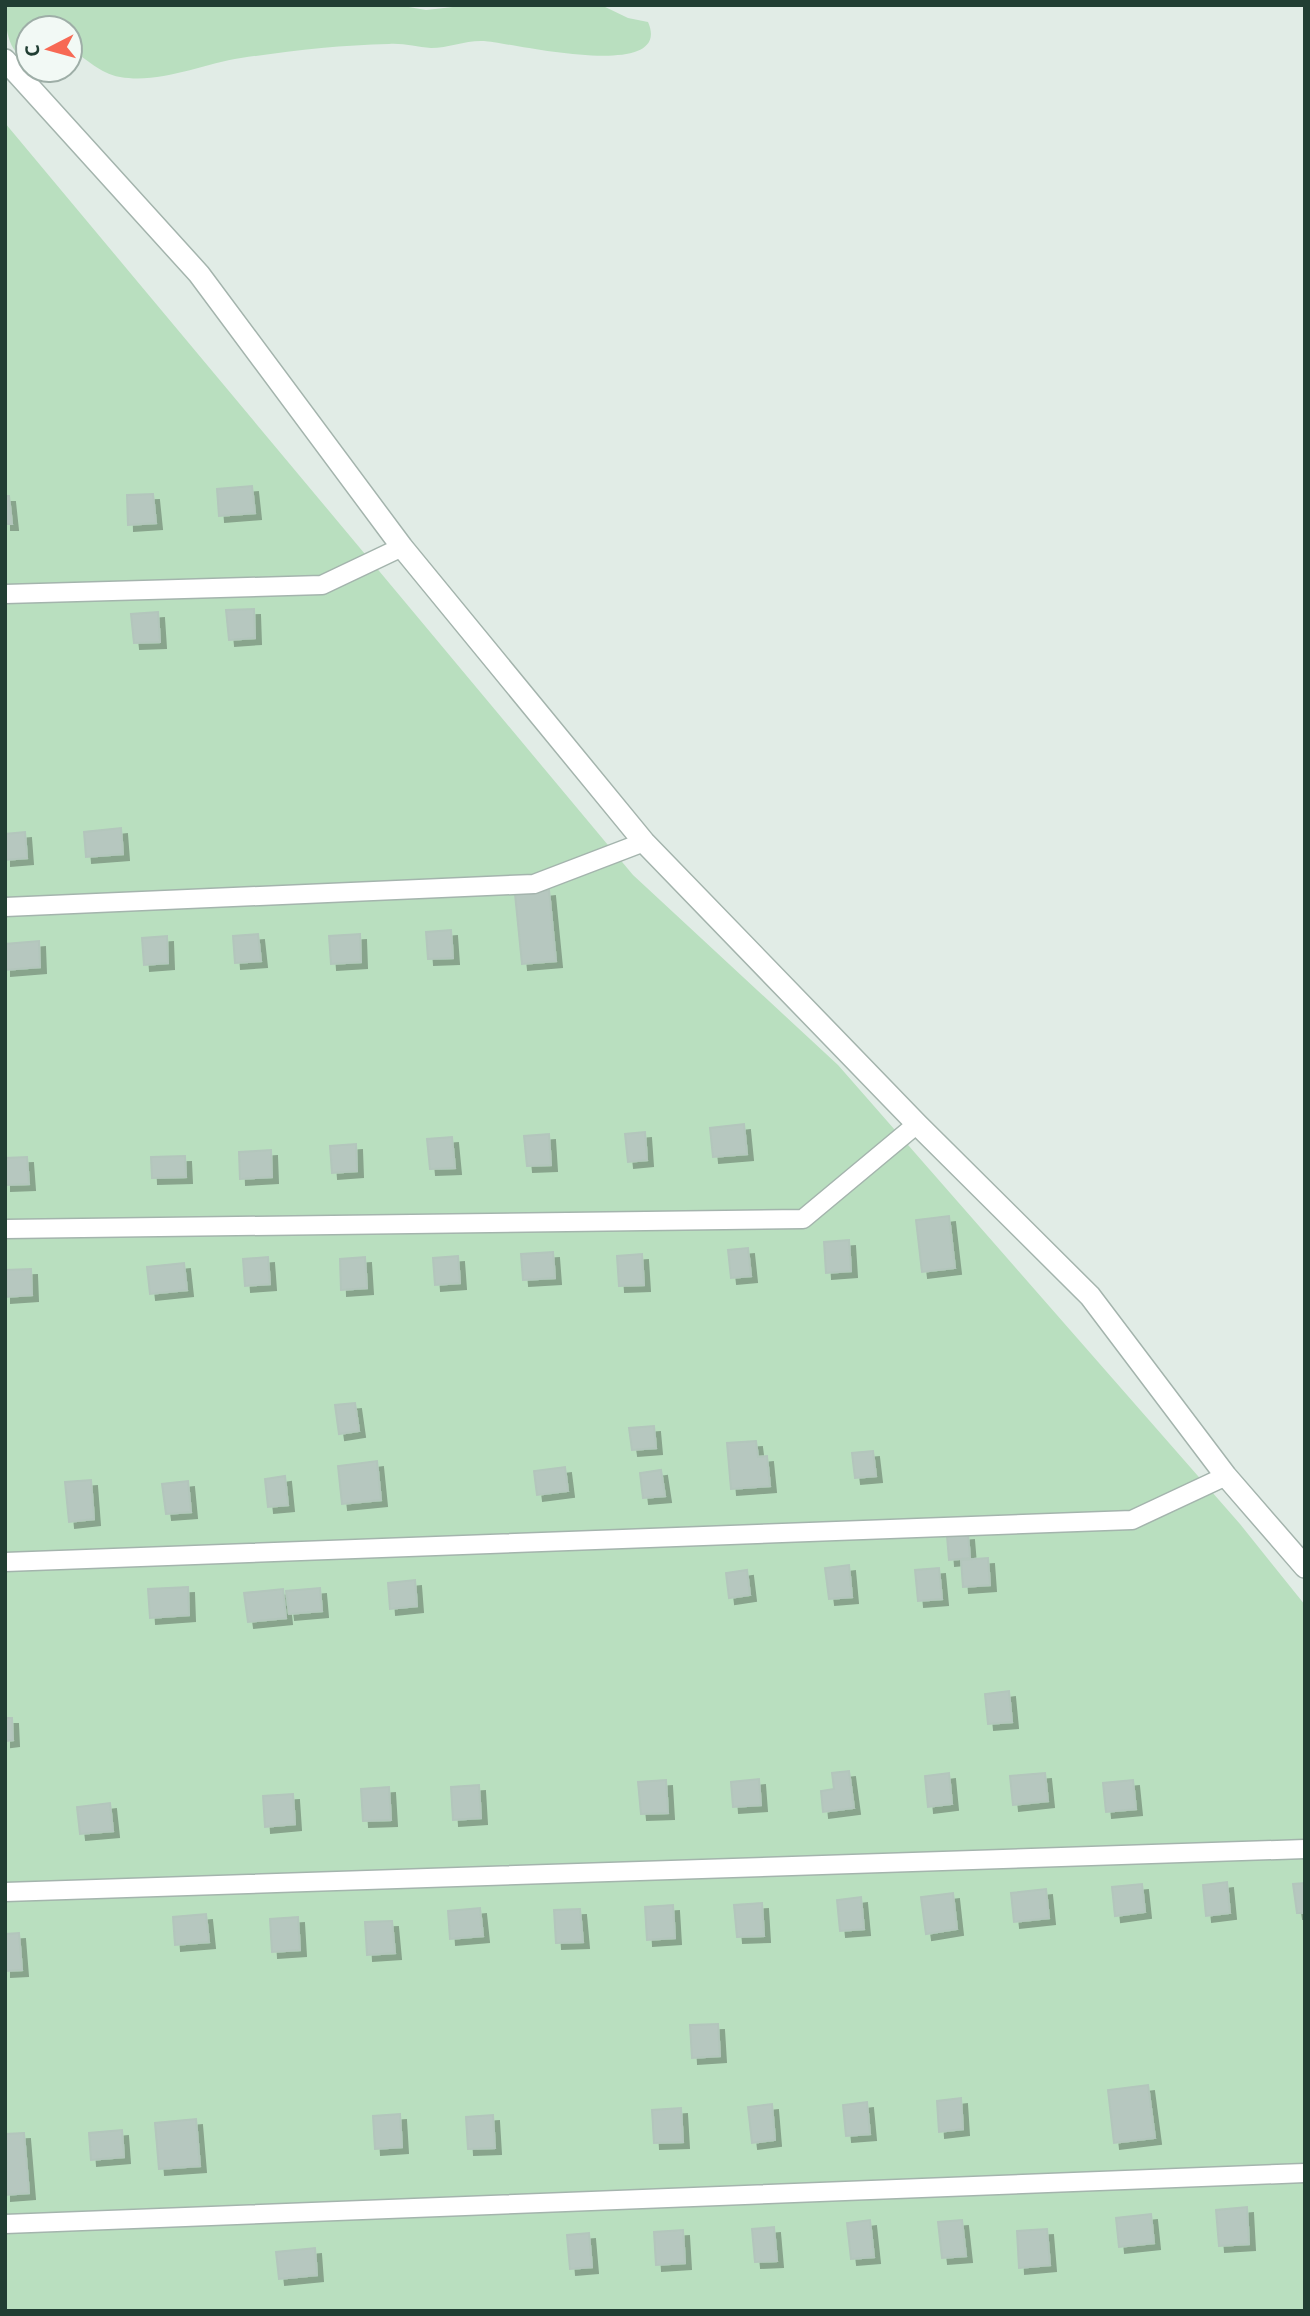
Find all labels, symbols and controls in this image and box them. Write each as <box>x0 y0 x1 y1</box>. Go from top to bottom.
north arrow <box>14 14 84 84</box>
text: С <box>19 43 46 58</box>

